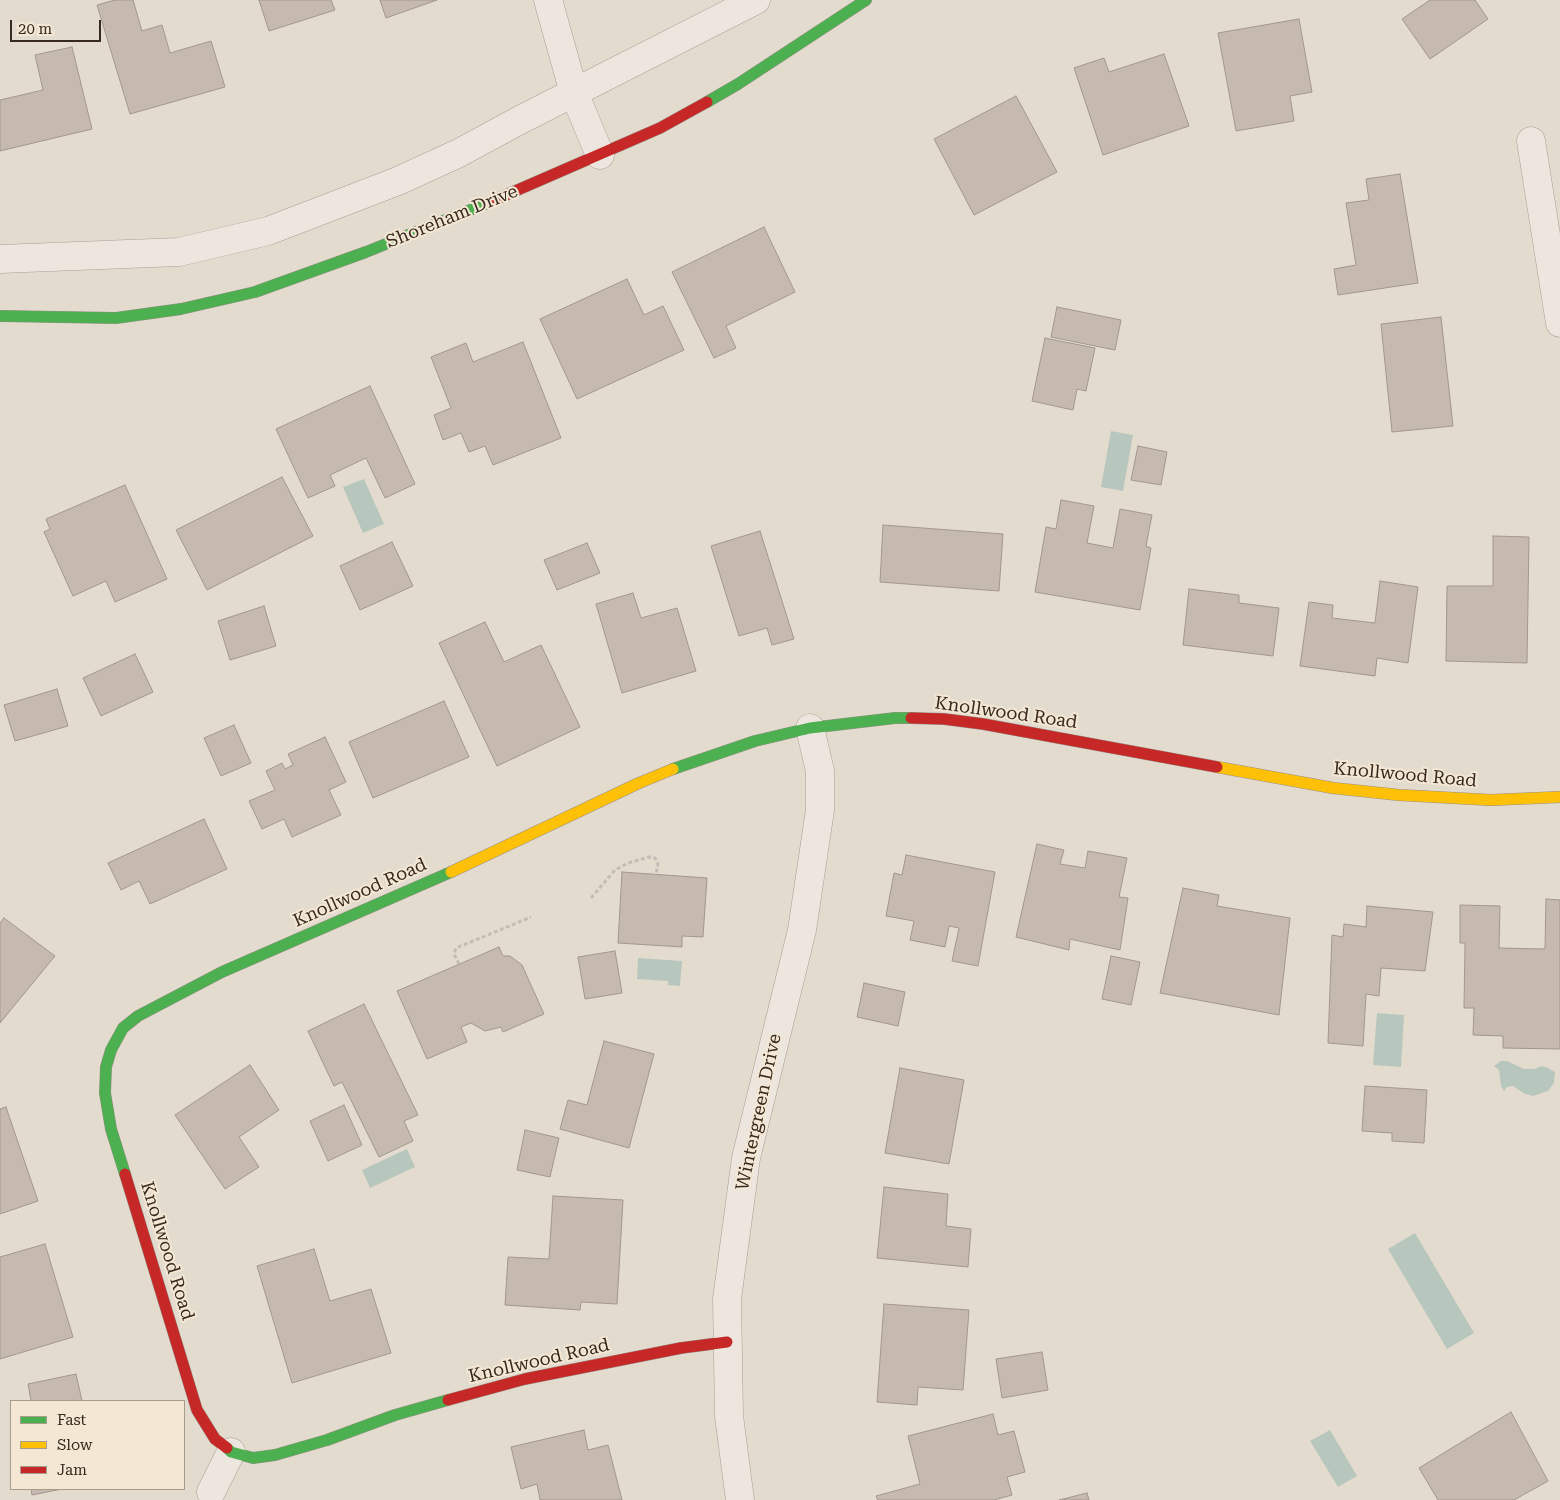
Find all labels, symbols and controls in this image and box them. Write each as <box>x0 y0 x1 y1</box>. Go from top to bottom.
scale bar <box>12 10 104 42</box>
text: 20 m <box>18 20 52 38</box>
street label: Shoreham Drive <box>383 181 521 253</box>
street label: Knollwood Road <box>933 692 1079 734</box>
street label: Knollwood Road <box>1332 758 1478 792</box>
street label: Knollwood Road <box>290 854 430 932</box>
street label: Wintergreen Drive <box>732 1032 786 1192</box>
street label: Knollwood Road <box>136 1179 198 1323</box>
street label: Knollwood Road <box>466 1334 612 1388</box>
legend <box>10 1400 185 1490</box>
text: Fast <box>57 1411 86 1429</box>
text: Slow <box>57 1436 92 1454</box>
text: Jam <box>57 1461 87 1479</box>

